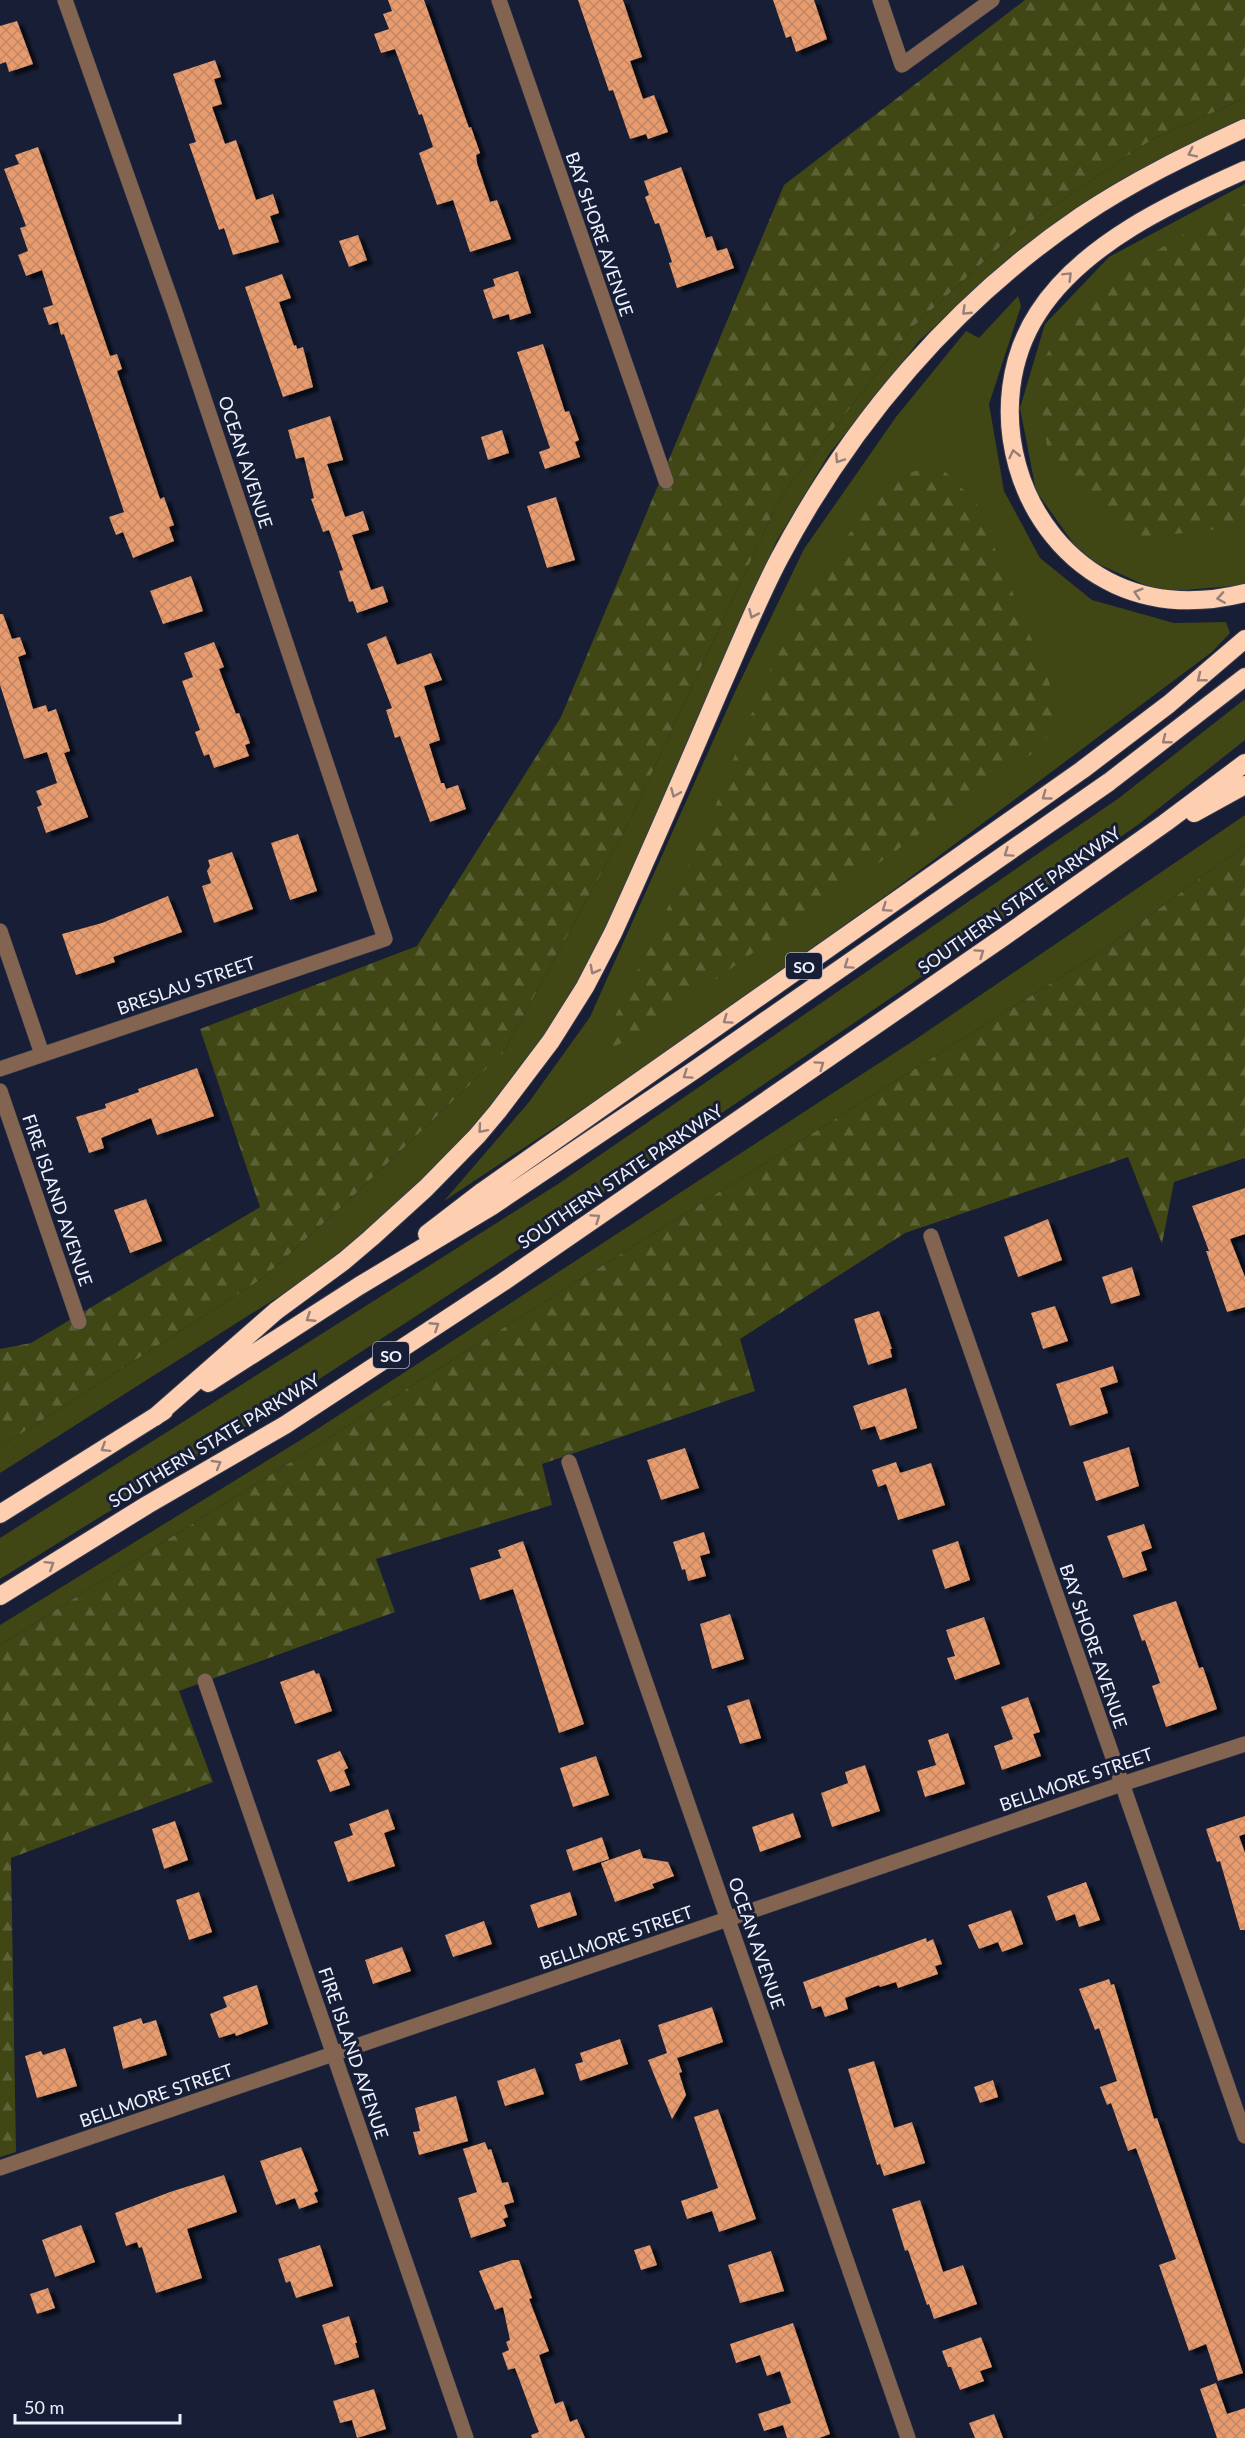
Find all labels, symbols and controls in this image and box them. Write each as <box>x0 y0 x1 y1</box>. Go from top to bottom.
one-way arrow <box>1188 146 1198 157</box>
street label: BAY SHORE AVENUE <box>562 149 638 319</box>
one-way arrow <box>1061 272 1071 283</box>
one-way arrow <box>962 304 972 315</box>
street label: OCEAN AVENUE <box>214 393 278 531</box>
one-way arrow <box>1008 449 1021 459</box>
one-way arrow <box>835 452 846 463</box>
one-way arrow <box>1133 587 1144 600</box>
one-way arrow <box>1216 592 1225 604</box>
one-way arrow <box>748 608 760 619</box>
one-way arrow <box>1197 670 1208 681</box>
one-way arrow <box>1162 732 1173 743</box>
one-way arrow <box>670 786 682 797</box>
one-way arrow <box>1041 789 1052 800</box>
street label: SOUTHERN STATE PARKWAY <box>913 821 1125 979</box>
one-way arrow <box>1003 846 1014 857</box>
one-way arrow <box>882 901 893 912</box>
one-way arrow <box>973 949 984 960</box>
street label: BRESLAU STREET <box>114 951 259 1019</box>
road number: SO <box>786 953 822 979</box>
one-way arrow <box>843 958 854 969</box>
one-way arrow <box>590 964 601 974</box>
one-way arrow <box>722 1013 733 1024</box>
one-way arrow <box>813 1061 824 1072</box>
one-way arrow <box>683 1068 694 1079</box>
street label: SOUTHERN STATE PARKWAY <box>513 1099 727 1253</box>
street label: FIRE ISLAND AVENUE <box>18 1111 98 1289</box>
one-way arrow <box>478 1122 489 1133</box>
one-way arrow <box>590 1214 601 1225</box>
one-way arrow <box>306 1311 317 1322</box>
one-way arrow <box>428 1323 439 1334</box>
road number: SO <box>373 1342 409 1368</box>
street label: SOUTHERN STATE PARKWAY <box>104 1368 324 1512</box>
one-way arrow <box>101 1440 111 1452</box>
one-way arrow <box>211 1460 221 1472</box>
one-way arrow <box>44 1560 54 1572</box>
street label: BAY SHORE AVENUE <box>1056 1561 1132 1731</box>
street label: BELLMORE STREET <box>996 1742 1156 1816</box>
street label: OCEAN AVENUE <box>724 1874 790 2012</box>
street label: BELLMORE STREET <box>536 1900 696 1974</box>
street label: FIRE ISLAND AVENUE <box>314 1964 394 2142</box>
street label: BELLMORE STREET <box>76 2058 236 2132</box>
scale bar <box>15 2387 180 2425</box>
text: 50 m <box>24 2396 64 2418</box>

